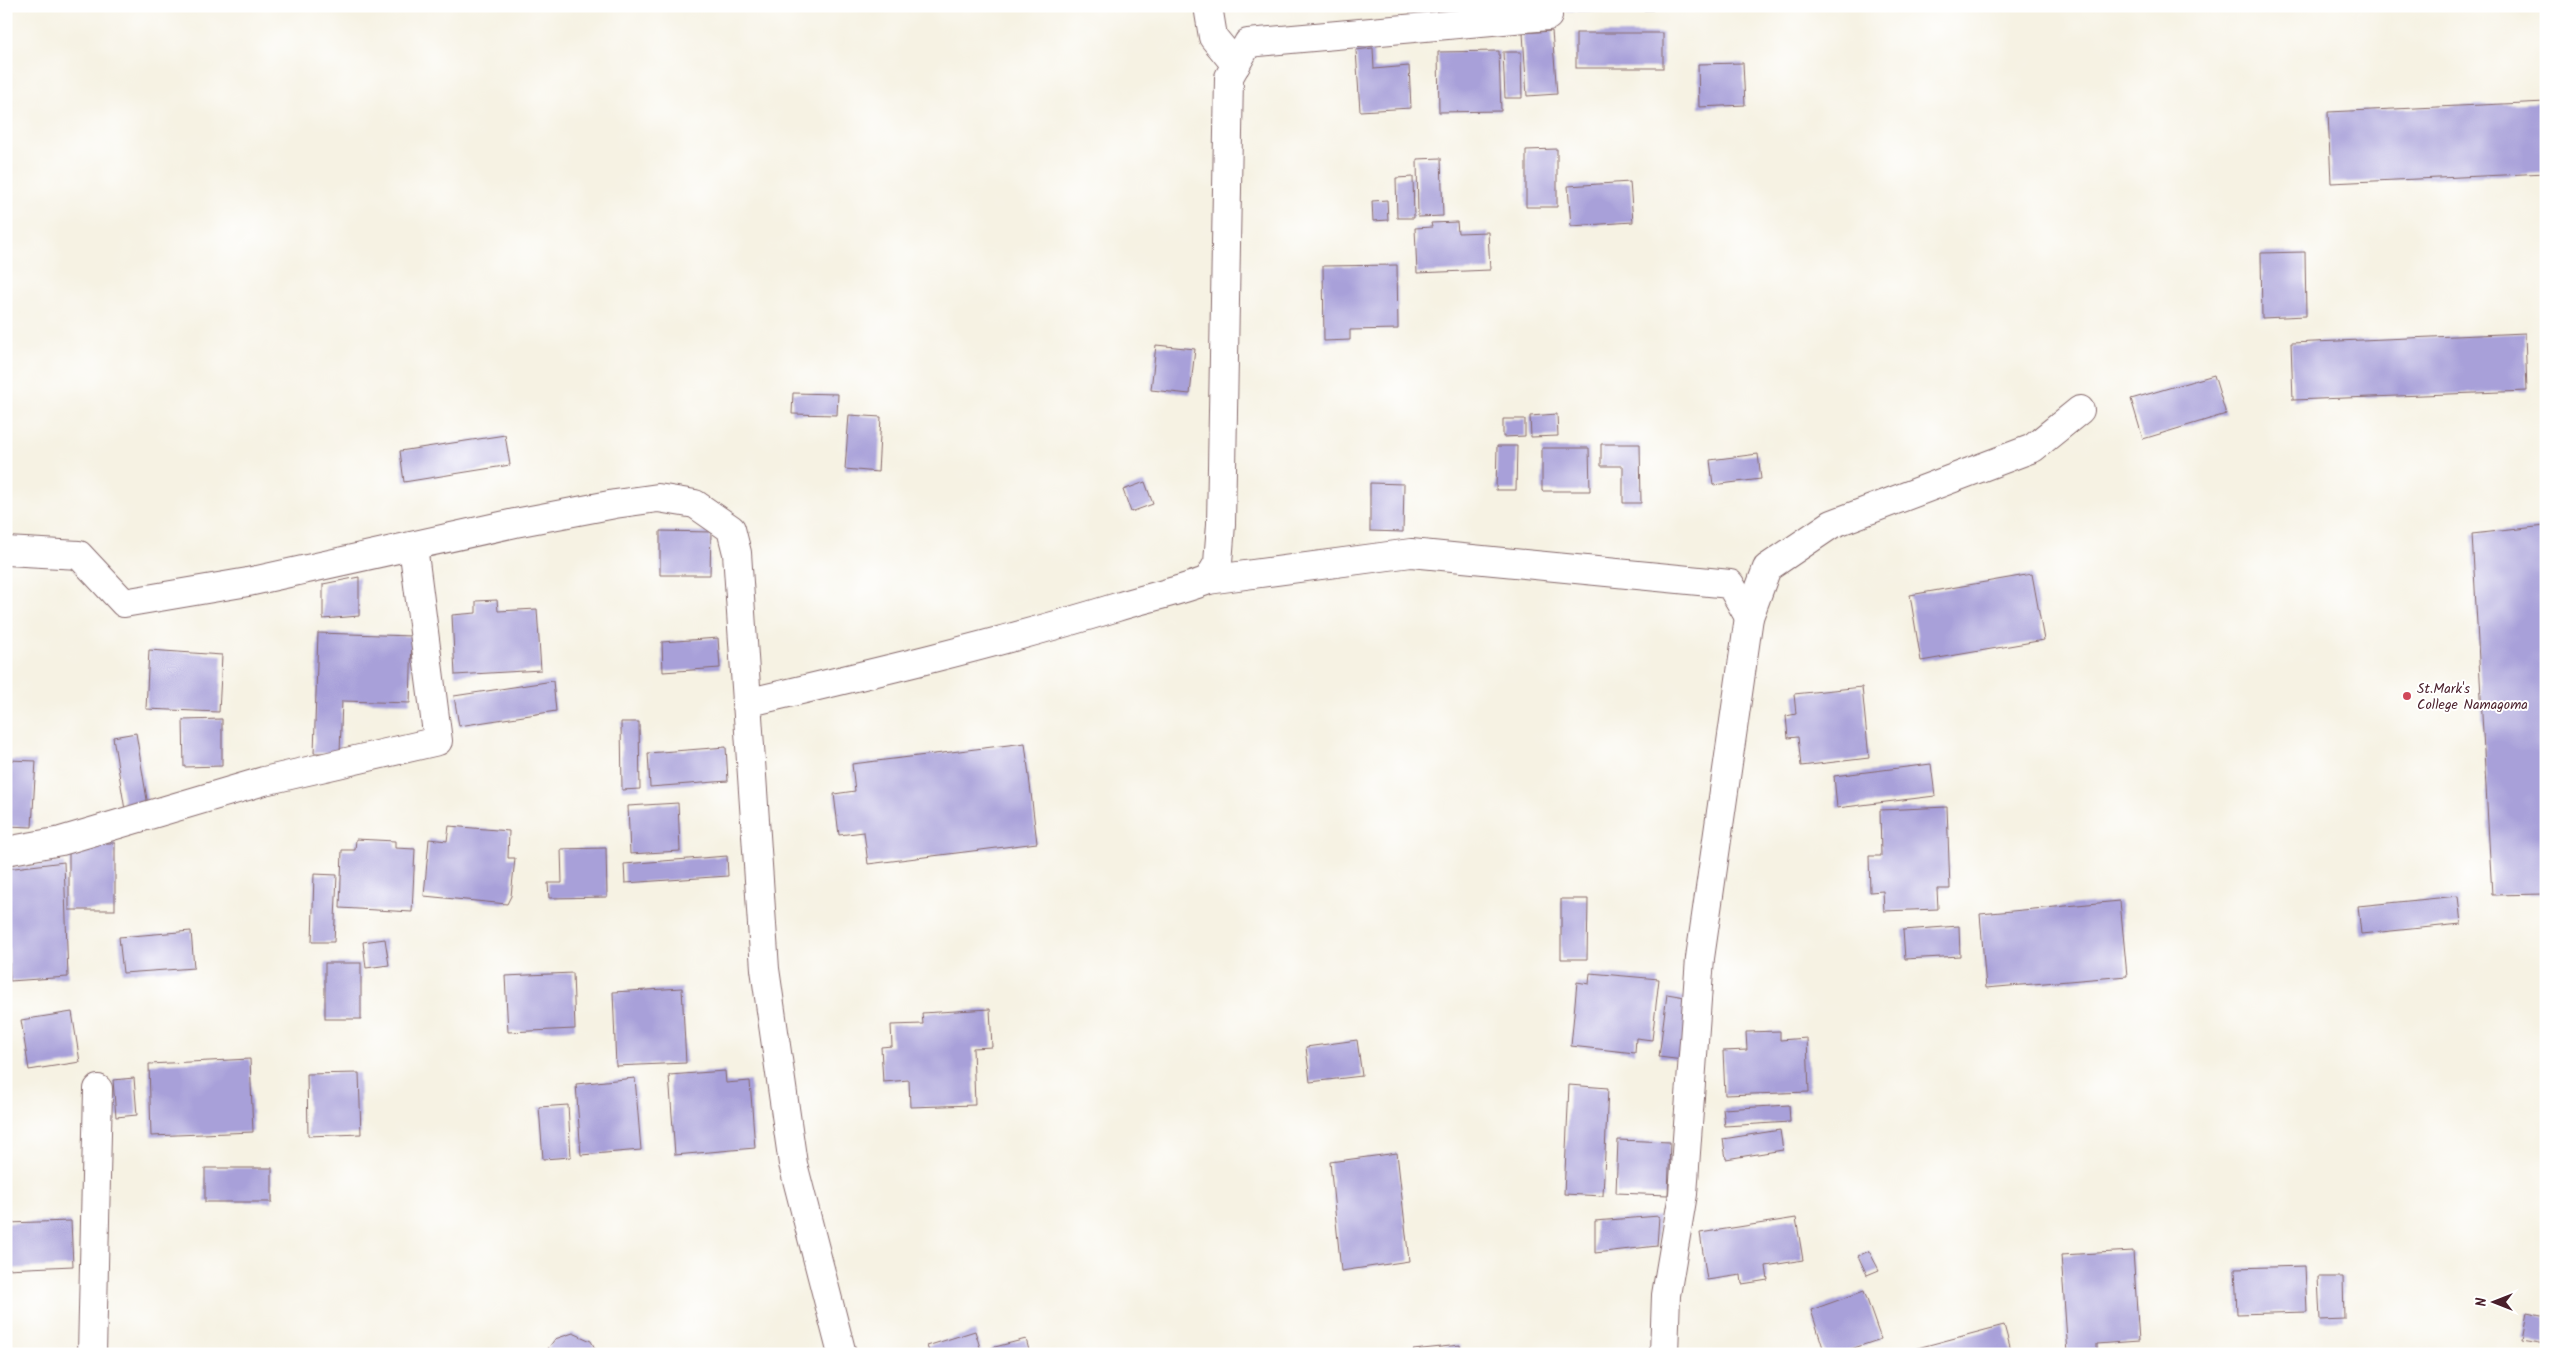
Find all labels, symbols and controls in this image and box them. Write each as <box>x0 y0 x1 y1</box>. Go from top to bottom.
place label: St.Mark's College Namagoma <box>2417 678 2528 716</box>
marker: St.Mark's College Namagoma <box>2401 690 2413 702</box>
north arrow <box>2470 1278 2520 1328</box>
text: N <box>2471 1297 2493 1306</box>

